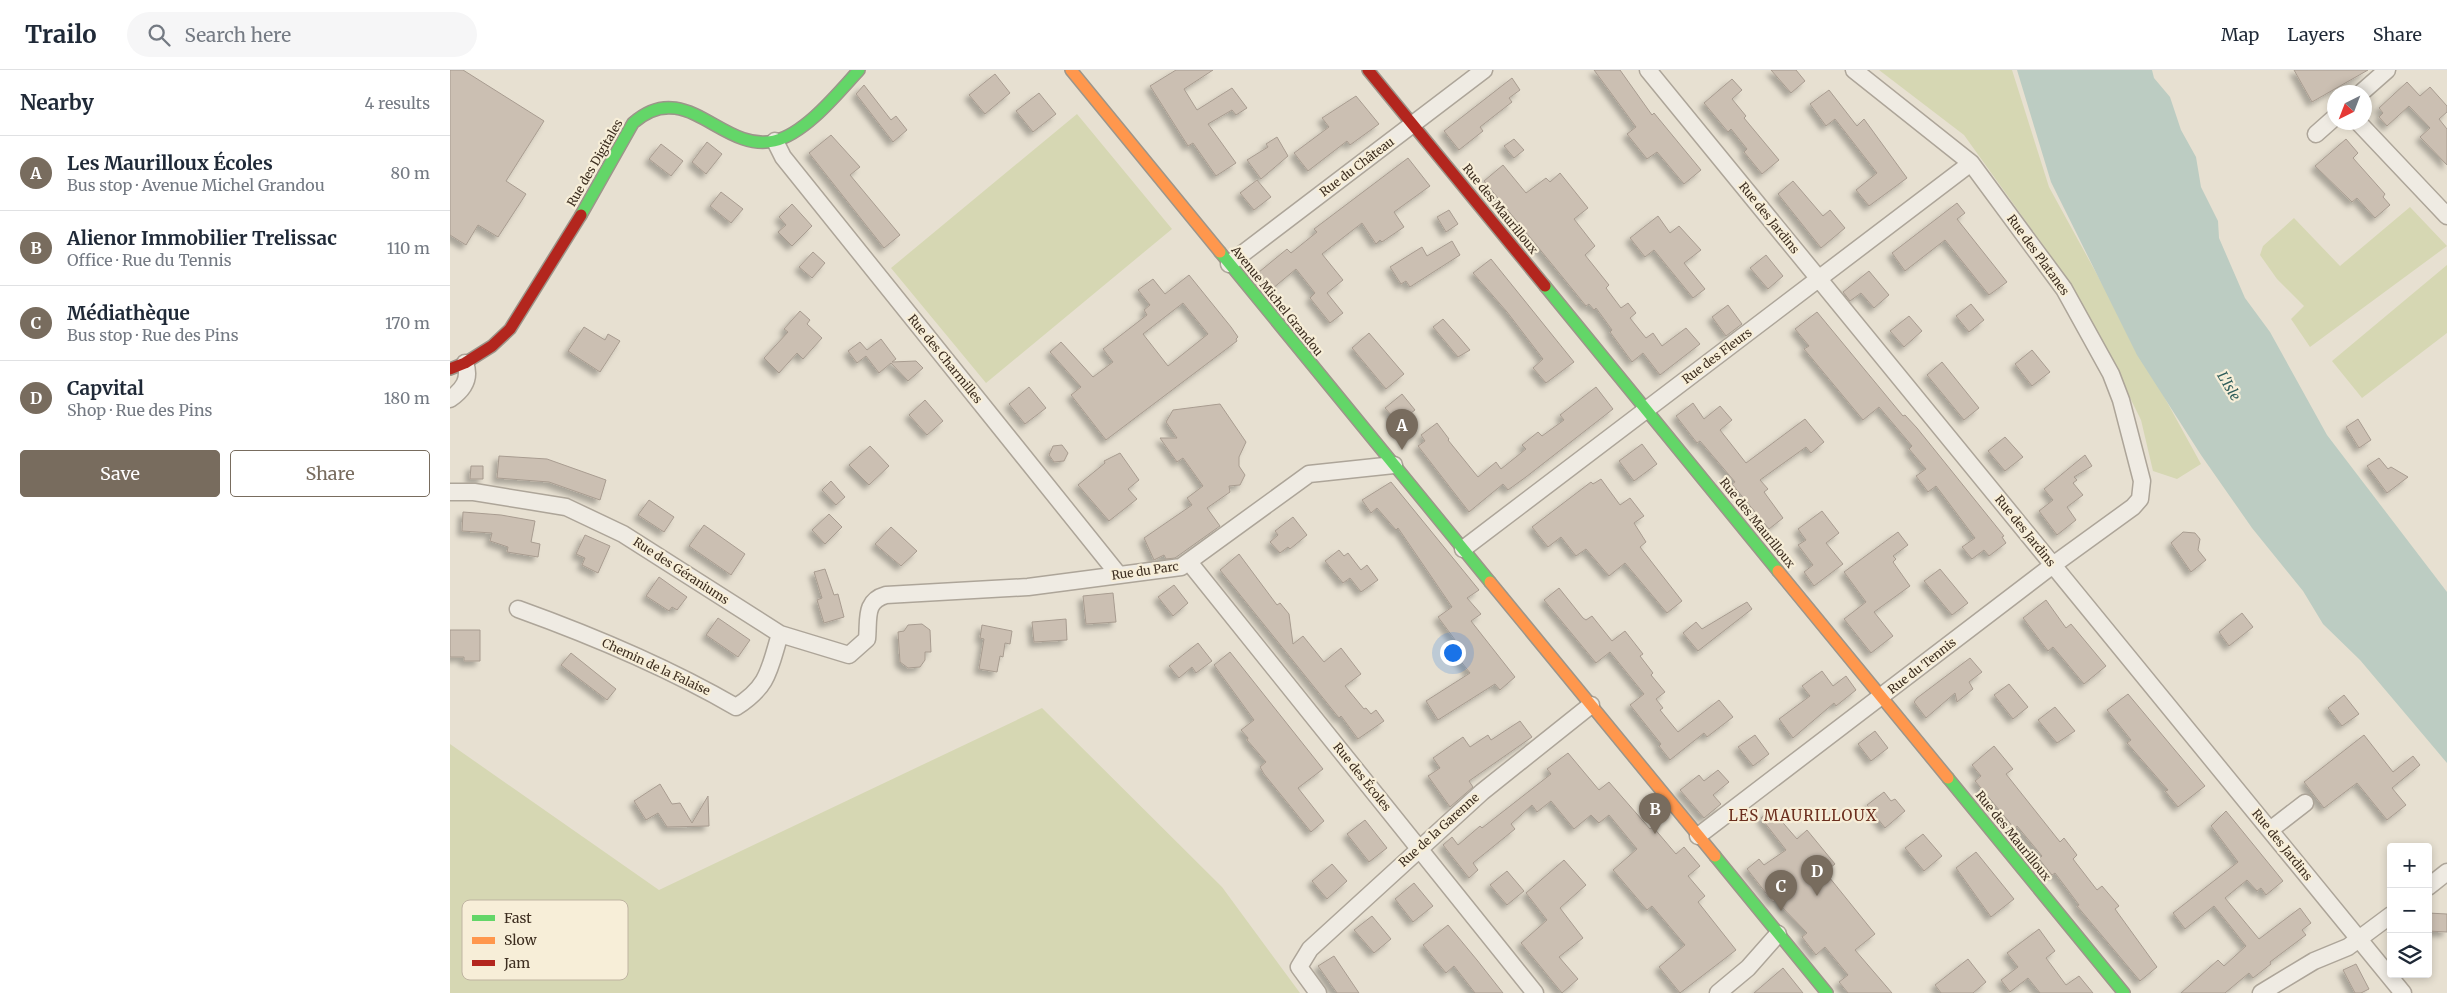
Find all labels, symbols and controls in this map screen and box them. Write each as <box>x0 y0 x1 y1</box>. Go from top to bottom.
search box <box>127 12 477 57</box>
text: Trailo <box>25 19 97 50</box>
icon: search <box>145 21 173 49</box>
text: Search here <box>185 23 291 47</box>
text: Map <box>2221 23 2259 46</box>
text: Layers <box>2287 23 2345 46</box>
text: Share <box>2373 23 2422 46</box>
north arrow <box>2327 85 2372 130</box>
text: Nearby <box>20 89 94 116</box>
text: 4 results <box>364 93 430 113</box>
street label: Rue des Digitales <box>563 116 626 209</box>
street label: Rue du Château <box>1317 134 1397 199</box>
text: Les Maurilloux Écoles <box>67 151 273 175</box>
street label: Rue des Maurilloux <box>1460 161 1542 257</box>
text: A <box>30 163 42 183</box>
text: 80 m <box>391 163 430 183</box>
text: Bus stop · Avenue Michel Grandou <box>67 175 325 195</box>
street label: Rue des Jardins <box>1736 179 1803 257</box>
street label: Rue des Platanes <box>2004 211 2073 298</box>
text: Alienor Immobilier Trelissac <box>67 226 337 250</box>
text: B <box>30 238 42 258</box>
text: 110 m <box>387 238 430 258</box>
street label: Avenue Michel Grandou <box>1228 242 1327 359</box>
text: Office · Rue du Tennis <box>67 250 232 270</box>
text: Médiathèque <box>67 301 190 325</box>
street label: Rue des Charmilles <box>905 311 986 406</box>
text: C <box>31 313 41 333</box>
text: 170 m <box>385 313 430 333</box>
text: Bus stop · Rue des Pins <box>67 325 239 345</box>
street label: Rue des Fleurs <box>1679 325 1754 387</box>
water label: L'Isle <box>2213 368 2245 404</box>
text: Capvital <box>67 376 144 400</box>
text: D <box>30 388 42 408</box>
text: 180 m <box>384 388 430 408</box>
text: Shop · Rue des Pins <box>67 400 212 420</box>
pin: A <box>1386 409 1418 450</box>
button: Save <box>20 450 220 497</box>
button: Share <box>230 450 430 497</box>
street label: Rue des Maurilloux <box>1717 475 1799 571</box>
street label: Rue des Jardins <box>1992 492 2059 570</box>
street label: Rue des Géraniums <box>631 534 732 607</box>
street label: Rue du Parc <box>1110 558 1179 583</box>
street label: Rue du Tennis <box>1885 634 1959 697</box>
street label: Chemin de la Falaise <box>600 635 713 698</box>
your location <box>1440 640 1466 666</box>
street label: Rue des Écoles <box>1330 739 1395 814</box>
street label: Rue des Maurilloux <box>1973 788 2055 884</box>
street label: Rue de la Garenne <box>1395 790 1482 870</box>
pin: B <box>1639 793 1671 834</box>
district label: LES MAURILLOUX <box>1729 806 1877 825</box>
street label: Rue des Jardins <box>2249 806 2316 884</box>
map controls <box>2387 843 2432 978</box>
button: + <box>2387 843 2432 888</box>
pin: D <box>1801 855 1833 896</box>
pin: C <box>1765 870 1797 911</box>
button: − <box>2387 888 2432 933</box>
legend <box>462 900 628 980</box>
text: Fast <box>504 909 532 927</box>
text: Slow <box>504 931 537 949</box>
button: layers <box>2387 933 2432 978</box>
text: Jam <box>503 954 530 972</box>

